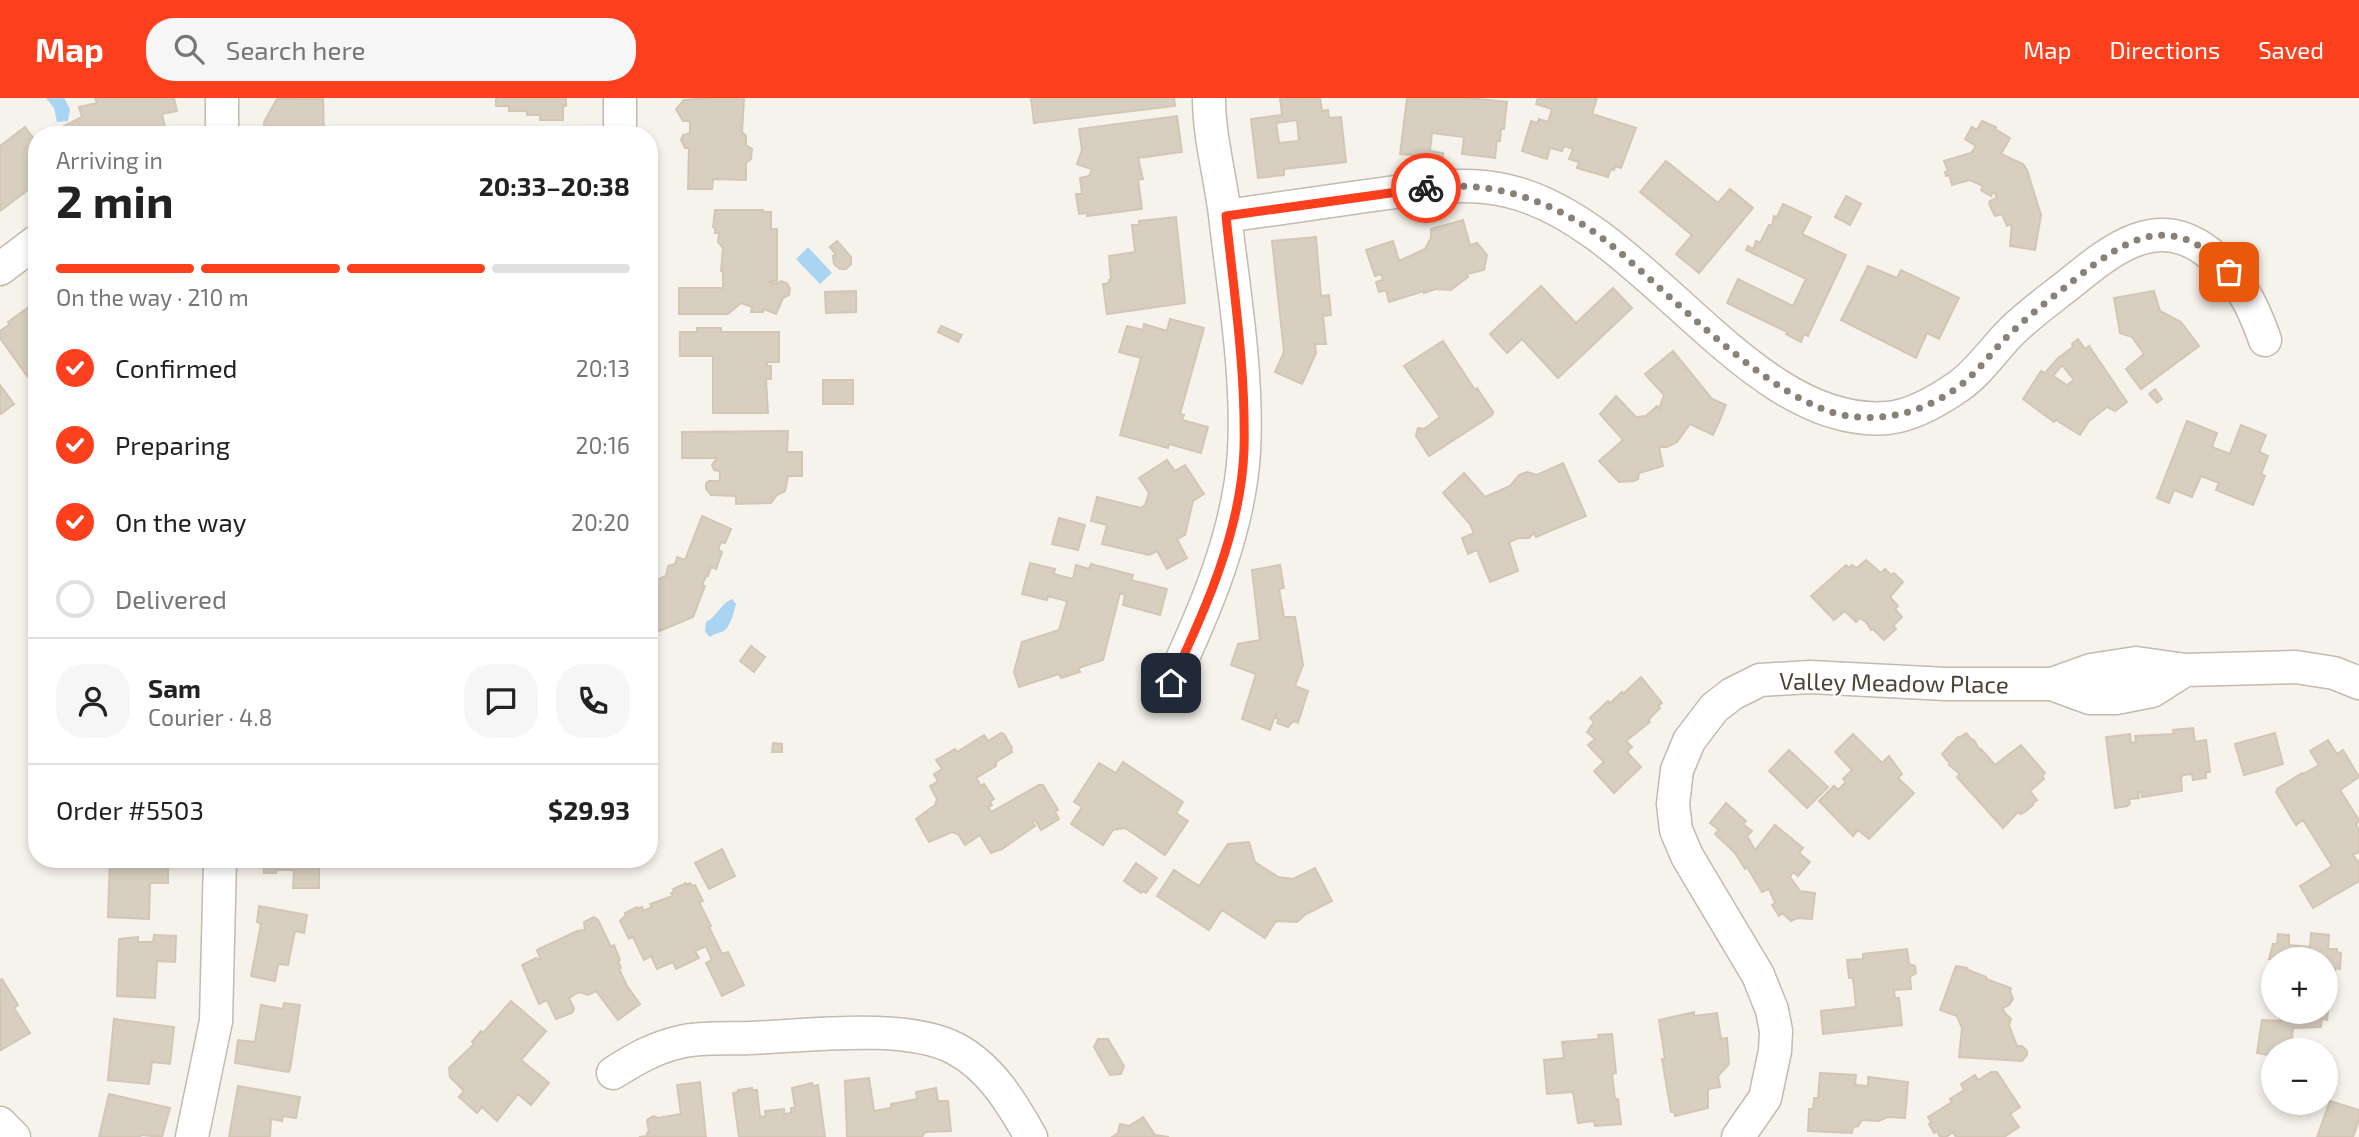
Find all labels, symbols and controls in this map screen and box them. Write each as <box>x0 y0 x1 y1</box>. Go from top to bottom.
search box <box>146 18 636 81</box>
text: Map <box>35 29 104 69</box>
icon: search <box>170 30 208 68</box>
text: Search here <box>226 34 365 65</box>
text: Map <box>2023 35 2071 64</box>
text: Directions <box>2109 35 2220 64</box>
text: Saved <box>2258 35 2324 64</box>
text: Arriving in <box>56 146 163 174</box>
courier <box>1391 153 1461 223</box>
icon: bike <box>1407 169 1445 207</box>
text: 20:33–20:38 <box>479 170 630 201</box>
text: 2 min <box>56 172 174 227</box>
pin <box>2199 242 2259 302</box>
icon: bag <box>2210 253 2248 291</box>
text: On the way · 210 m <box>56 283 249 311</box>
icon: check <box>56 349 94 387</box>
text: Confirmed <box>115 352 238 383</box>
text: 20:13 <box>576 354 630 382</box>
icon: check <box>56 426 94 464</box>
text: Preparing <box>115 429 230 460</box>
text: 20:16 <box>575 431 630 459</box>
icon: check <box>56 503 94 541</box>
text: On the way <box>115 506 246 537</box>
text: 20:20 <box>571 508 630 536</box>
text: Delivered <box>115 583 227 614</box>
pin <box>1141 653 1201 713</box>
button: person <box>56 664 130 738</box>
button: chat <box>464 664 538 738</box>
button: phone <box>556 664 630 738</box>
icon: home <box>1152 664 1190 702</box>
street label: Valley Meadow Place <box>1779 665 2009 699</box>
text: Sam <box>148 672 201 703</box>
text: Courier · 4.8 <box>148 703 272 731</box>
text: Order #5503 <box>56 794 204 825</box>
text: $29.93 <box>548 794 630 825</box>
map controls <box>2261 947 2338 1115</box>
button: + <box>2261 947 2338 1024</box>
button: − <box>2261 1038 2338 1115</box>

